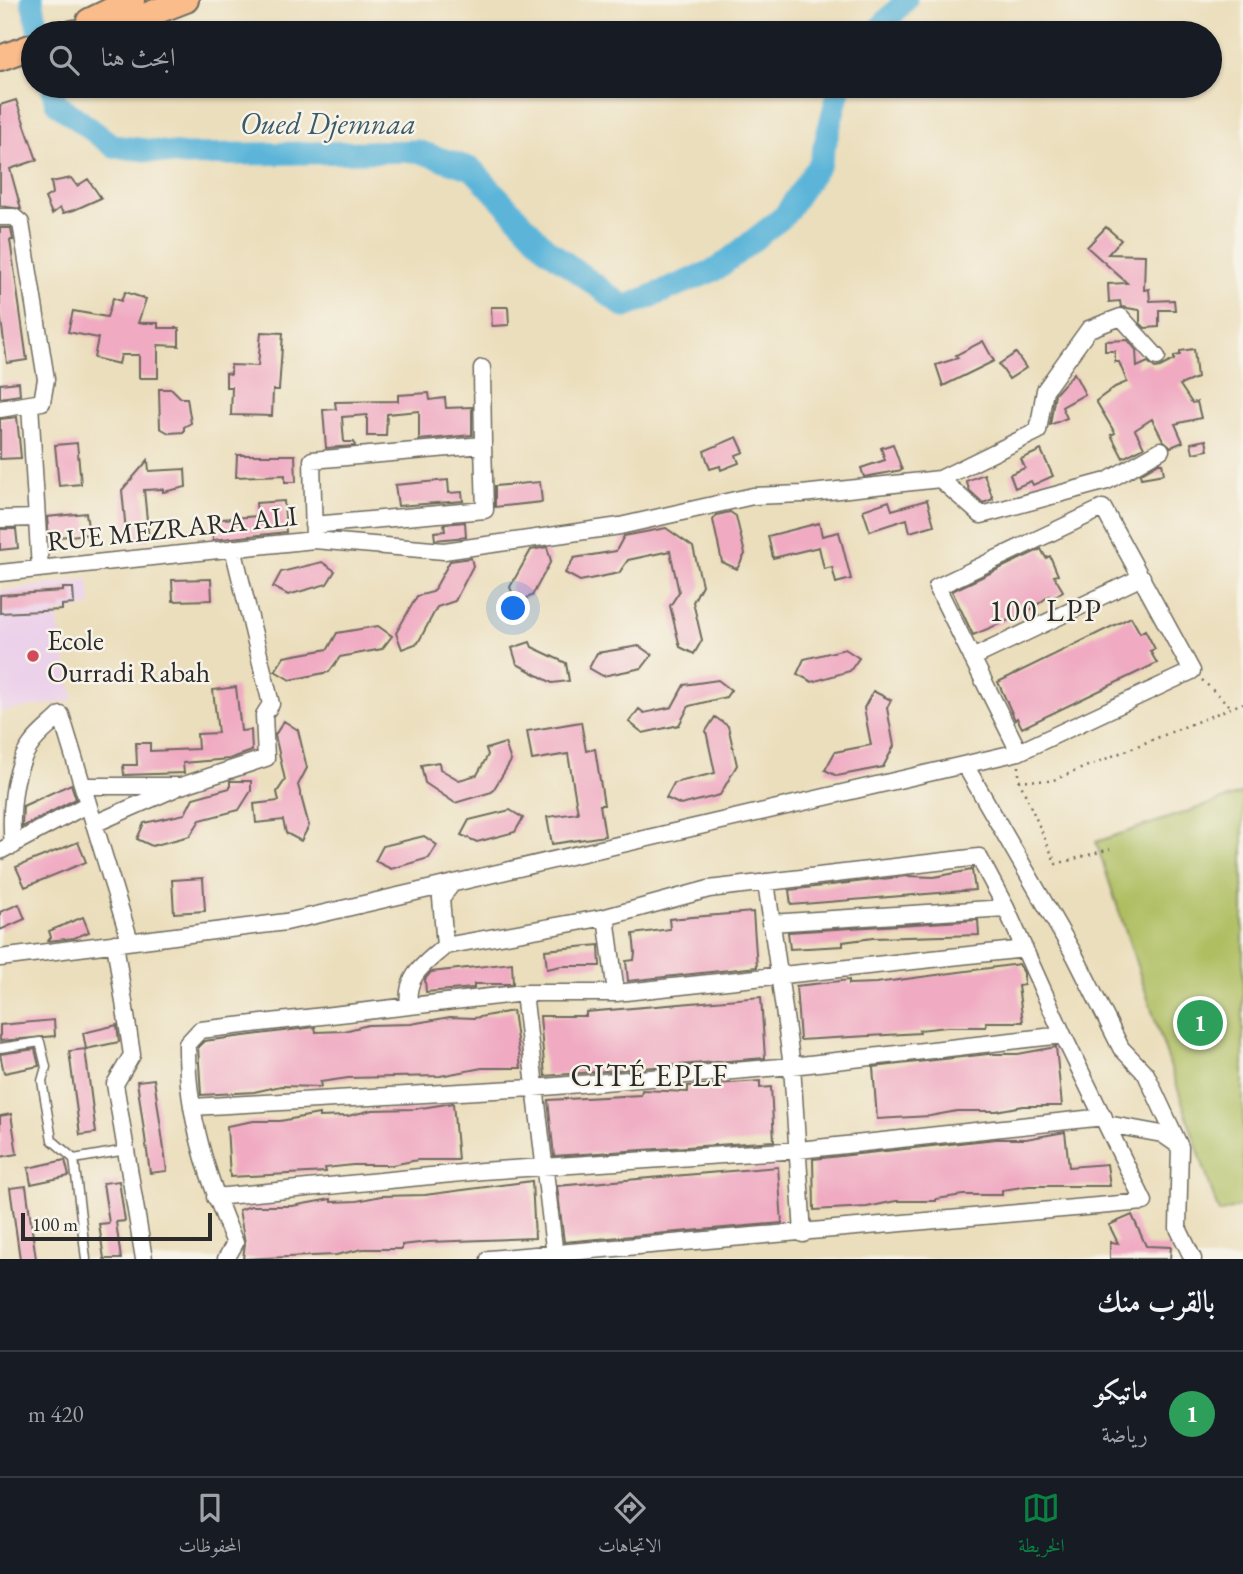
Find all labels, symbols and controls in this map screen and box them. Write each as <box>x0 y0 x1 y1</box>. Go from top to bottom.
search box <box>21 21 1222 98</box>
text: ابحث هنا <box>101 40 176 74</box>
icon: search <box>45 41 83 79</box>
water label: Oued Djemnaa <box>240 104 416 143</box>
street label: RUE MEZRARA ALI <box>45 497 300 559</box>
your location <box>496 591 530 625</box>
district label: 100 LPP <box>989 591 1103 630</box>
place label: Ecole Ourradi Rabah <box>47 622 210 690</box>
marker: Ecole Ourradi Rabah <box>25 648 41 664</box>
pin: 1 <box>1177 997 1223 1049</box>
district label: CITÉ EPLF <box>571 1056 729 1095</box>
scale bar <box>21 1210 212 1242</box>
text: 100 m <box>32 1212 78 1237</box>
text: بالقرب منك <box>1097 1282 1215 1321</box>
text: ماتيكو <box>1095 1374 1148 1408</box>
text: 420 m <box>28 1399 84 1429</box>
text: 1 <box>1186 1399 1198 1429</box>
text: رياضة <box>1102 1419 1148 1449</box>
tab: المحفوظات <box>178 1489 241 1564</box>
tab: الاتجاهات <box>598 1489 661 1564</box>
tab: الخريطة <box>1018 1489 1065 1564</box>

